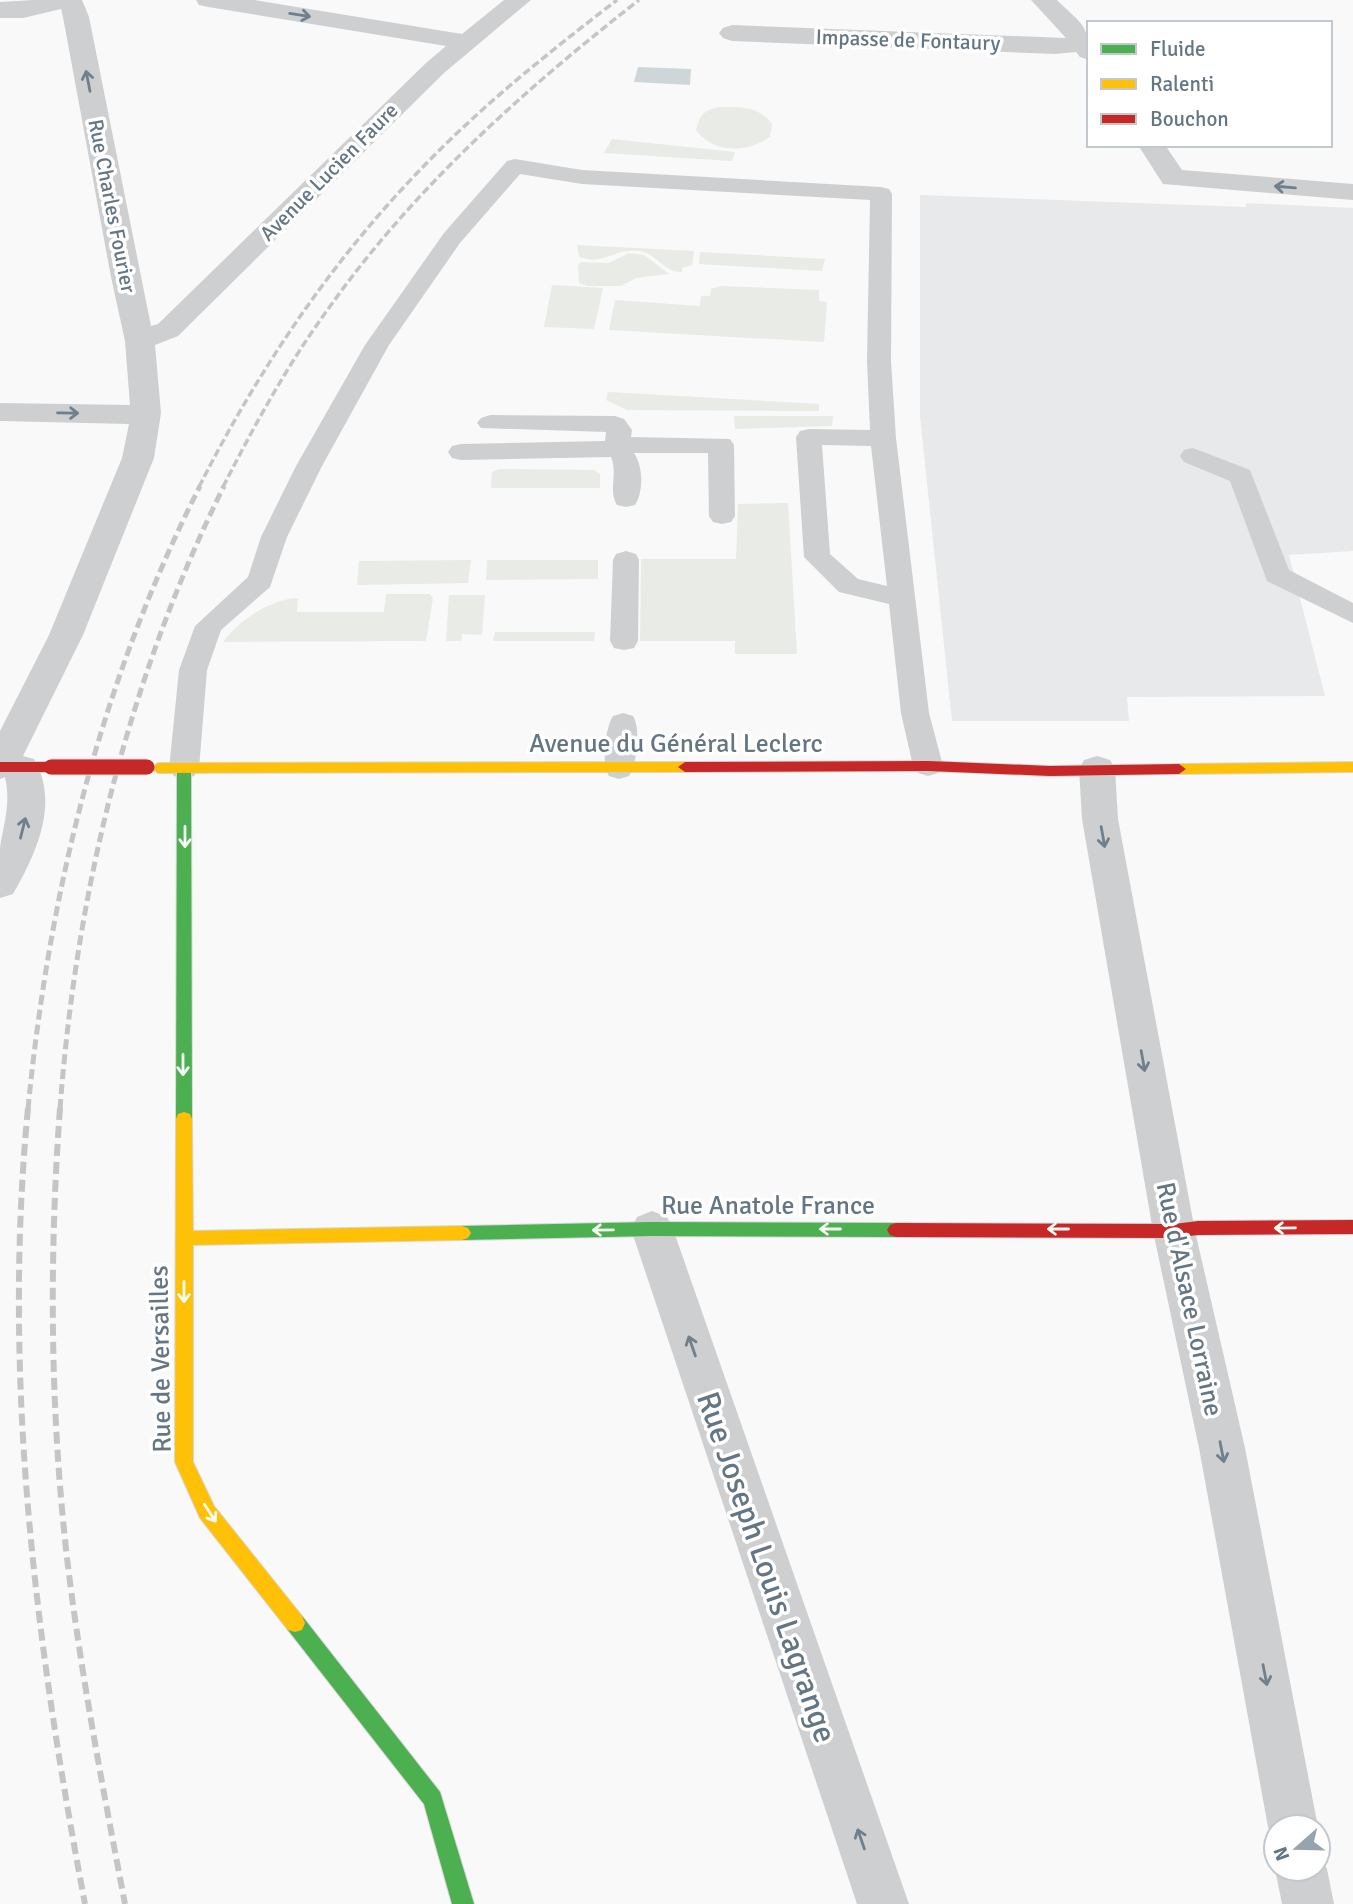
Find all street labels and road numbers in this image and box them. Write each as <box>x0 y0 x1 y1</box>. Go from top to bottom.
street label: Impasse de Fontaury <box>815 24 1001 56</box>
street label: Avenue Lucien Faure <box>254 97 404 247</box>
street label: Rue Charles Fourier <box>82 117 142 295</box>
street label: Avenue du Général Leclerc <box>529 728 823 760</box>
street label: Rue d'Alsace Lorraine <box>1149 1179 1229 1419</box>
street label: Rue Anatole France <box>661 1190 875 1222</box>
street label: Rue de Versailles <box>143 1265 179 1453</box>
street label: Rue Joseph Louis Lagrange <box>688 1387 845 1748</box>

